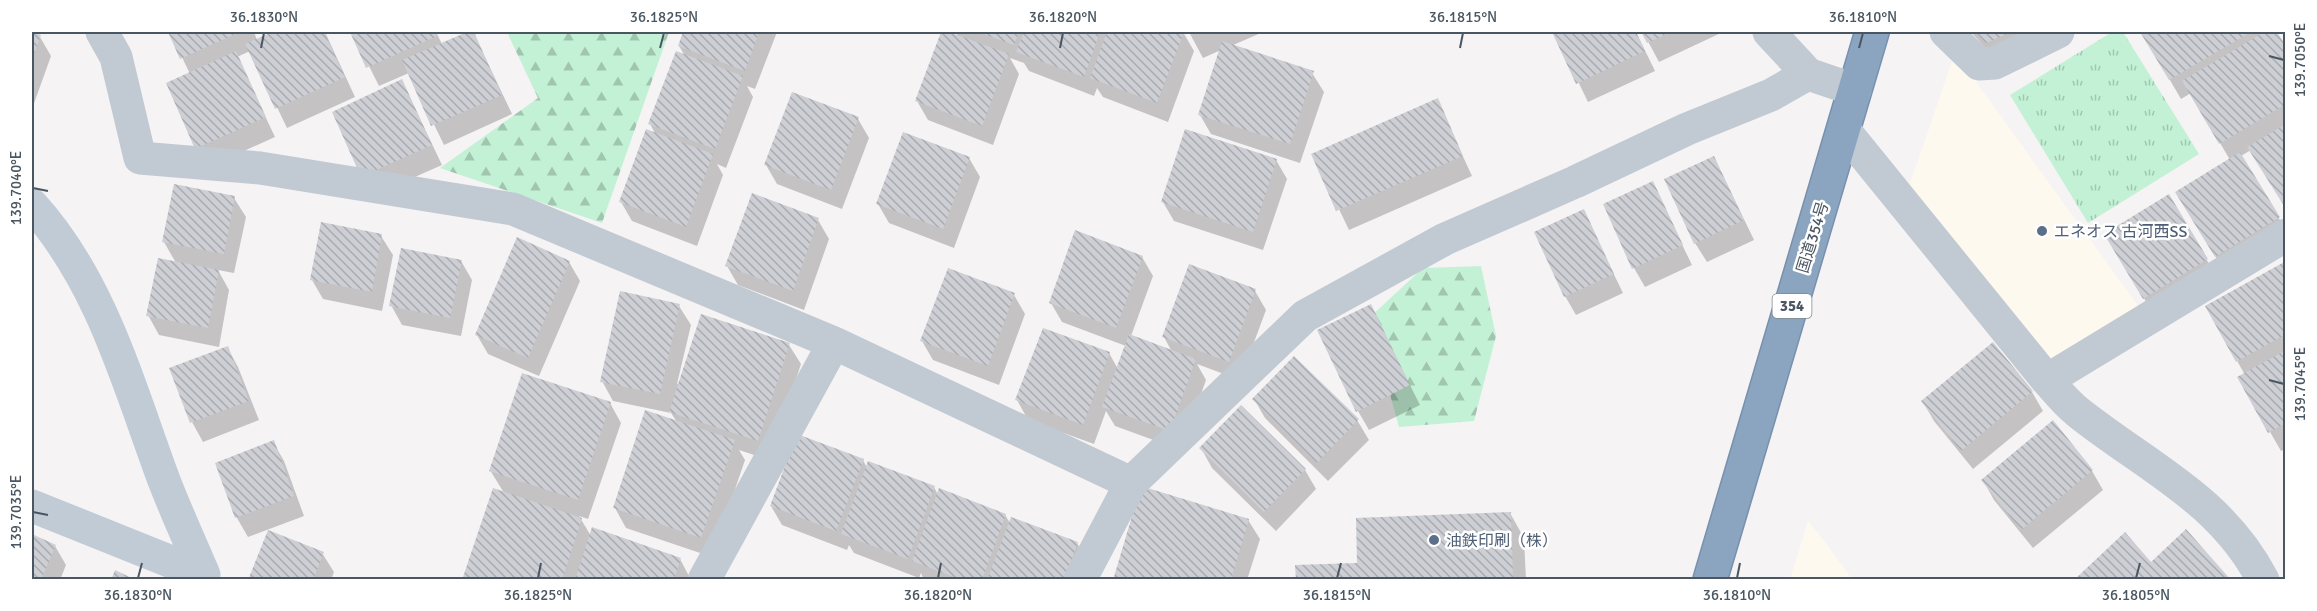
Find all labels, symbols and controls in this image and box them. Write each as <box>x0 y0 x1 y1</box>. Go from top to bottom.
text: 36.1830°N <box>230 8 298 26</box>
text: 36.1825°N <box>630 8 698 26</box>
text: 36.1820°N <box>1029 8 1097 26</box>
text: 36.1815°N <box>1429 8 1497 26</box>
text: 36.1810°N <box>1829 8 1897 26</box>
text: 139.7050°E <box>2291 23 2309 97</box>
text: 139.7040°E <box>7 151 25 225</box>
street label: 国道354号 <box>1793 199 1833 276</box>
place label: エネオス 古河西SS <box>2054 222 2187 242</box>
marker: エネオス 古河西SS <box>2035 224 2049 238</box>
road number: 354 <box>1772 294 1812 318</box>
text: 139.7045°E <box>2291 347 2309 421</box>
text: 139.7035°E <box>7 475 25 549</box>
place label: 油鉄印刷（株） <box>1446 531 1558 551</box>
marker: 油鉄印刷（株） <box>1427 533 1441 547</box>
text: 36.1830°N <box>104 586 172 604</box>
text: 36.1825°N <box>504 586 572 604</box>
text: 36.1820°N <box>904 586 972 604</box>
text: 36.1815°N <box>1303 586 1371 604</box>
text: 36.1810°N <box>1703 586 1771 604</box>
text: 36.1805°N <box>2102 586 2170 604</box>

